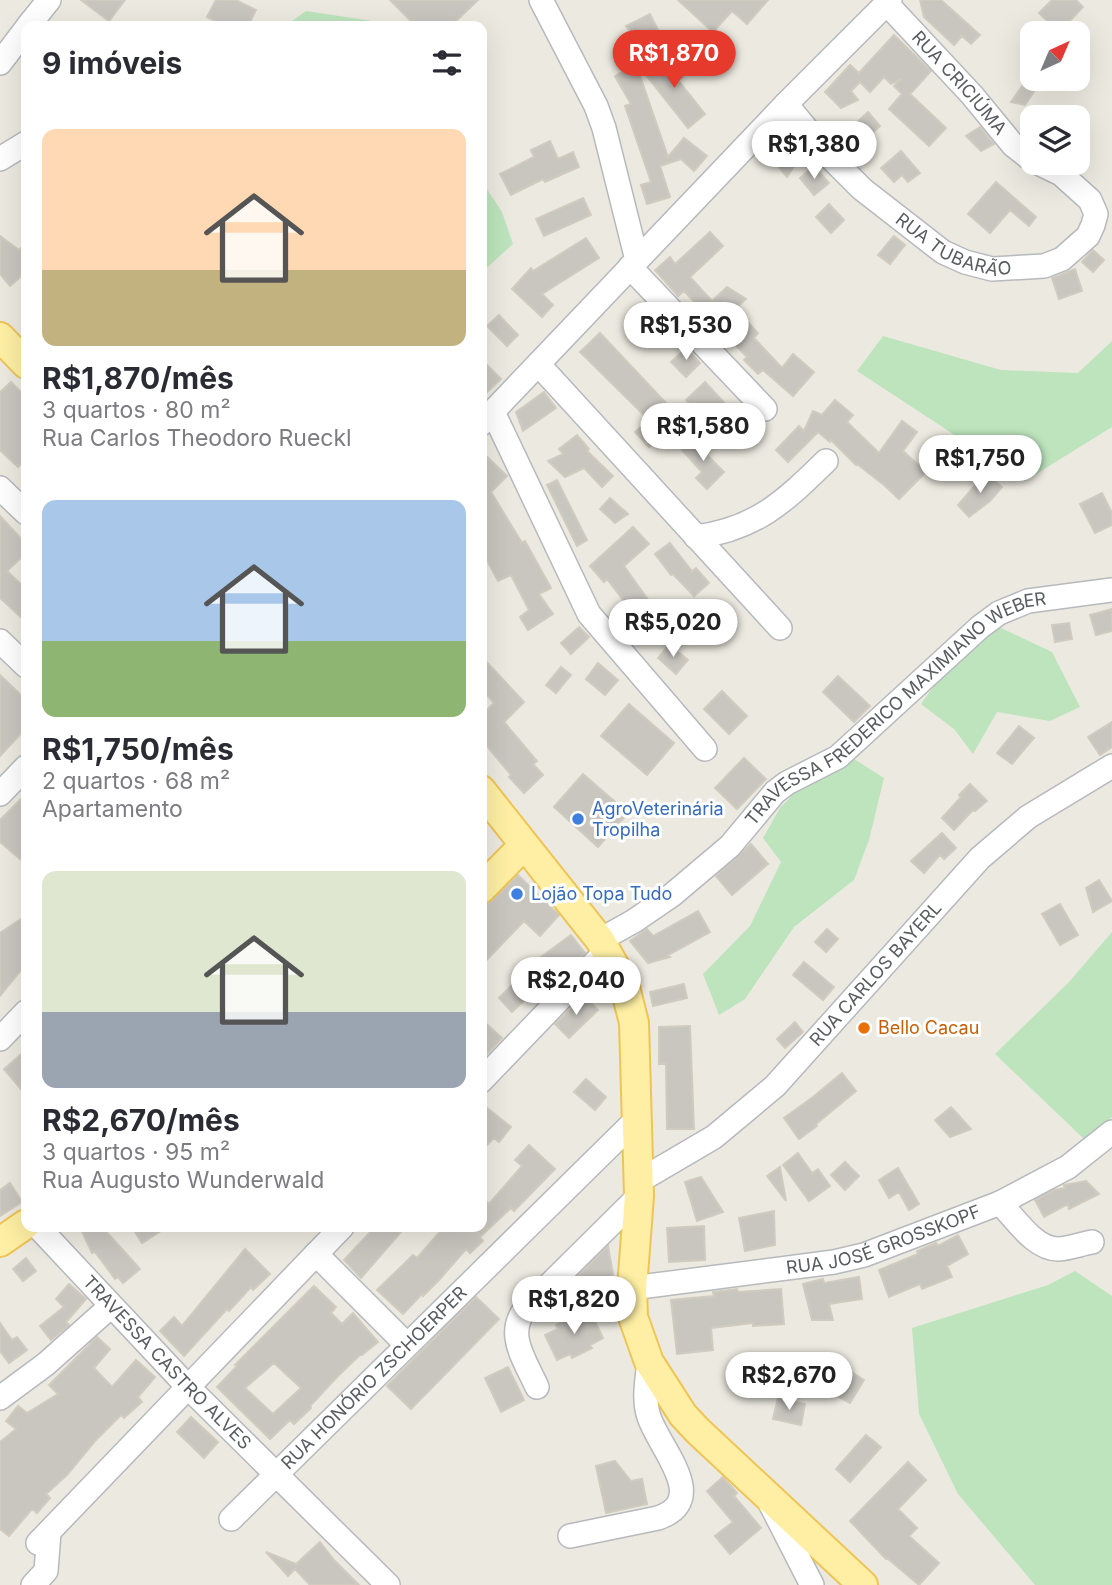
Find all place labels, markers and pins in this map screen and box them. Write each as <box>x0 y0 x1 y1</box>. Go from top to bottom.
pin: R$1,870 <box>609 31 739 90</box>
pin: R$1,380 <box>749 122 879 181</box>
pin: R$1,530 <box>621 302 751 362</box>
pin: R$1,580 <box>638 404 768 463</box>
pin: R$1,750 <box>915 435 1045 495</box>
pin: R$5,020 <box>608 600 738 659</box>
place label: AgroVeterinária Tropilha <box>592 798 724 840</box>
marker: AgroVeterinária Tropilha <box>570 811 586 827</box>
place label: Lojão Topa Tudo <box>531 883 672 904</box>
marker: Lojão Topa Tudo <box>509 886 525 902</box>
pin: R$2,040 <box>511 958 641 1017</box>
place label: Bello Cacau <box>878 1017 979 1038</box>
marker: Bello Cacau <box>856 1020 872 1036</box>
pin: R$1,820 <box>509 1276 639 1336</box>
pin: R$2,670 <box>724 1352 854 1412</box>

